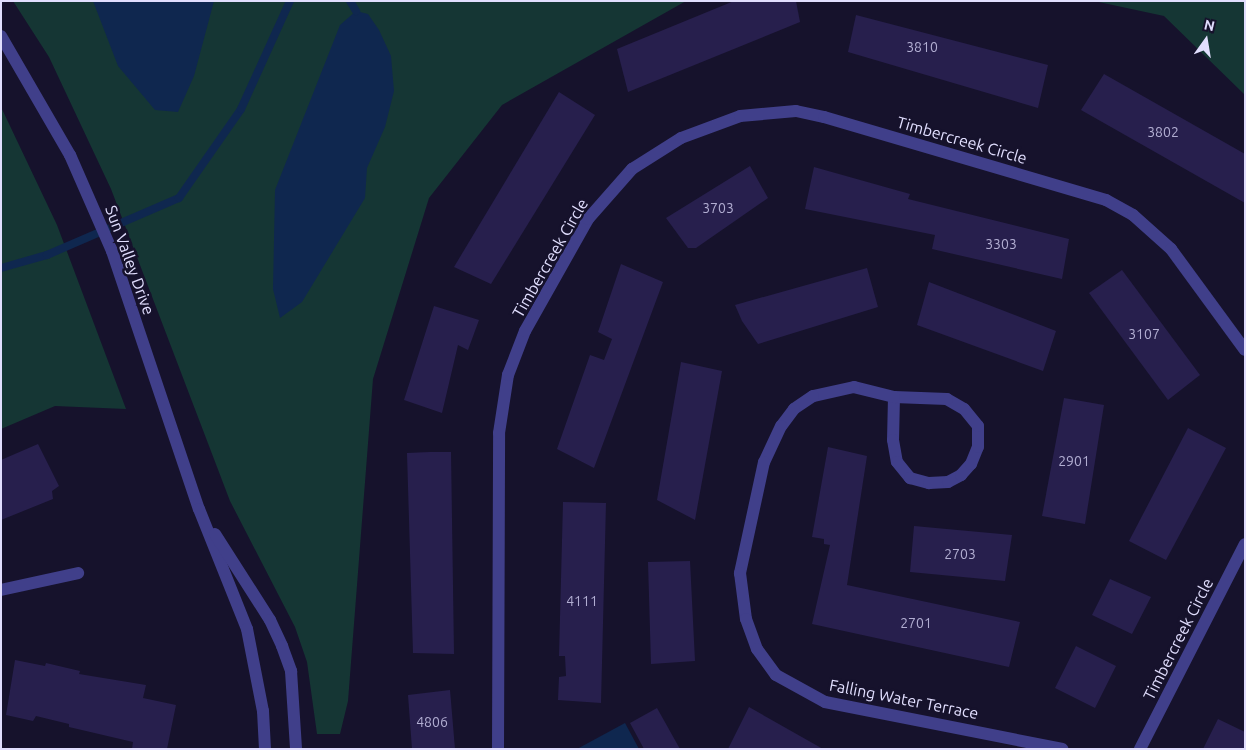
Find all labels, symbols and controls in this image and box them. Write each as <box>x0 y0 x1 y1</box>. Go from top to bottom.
north arrow <box>1181 15 1231 65</box>
text: N <box>1202 16 1216 34</box>
house number: 3810 <box>906 39 938 55</box>
street label: Timbercreek Circle <box>895 112 1029 168</box>
house number: 3802 <box>1147 124 1179 140</box>
street label: Timbercreek Circle <box>508 195 592 321</box>
house number: 3703 <box>702 200 734 216</box>
street label: Sun Valley Drive <box>101 203 159 317</box>
house number: 3303 <box>985 236 1017 252</box>
house number: 3107 <box>1128 326 1160 342</box>
house number: 2901 <box>1058 453 1090 469</box>
house number: 2703 <box>944 546 976 562</box>
street label: Timbercreek Circle <box>1139 575 1217 703</box>
house number: 4111 <box>566 593 598 609</box>
house number: 2701 <box>900 615 932 631</box>
street label: Falling Water Terrace <box>828 675 980 723</box>
house number: 4806 <box>416 714 448 730</box>

